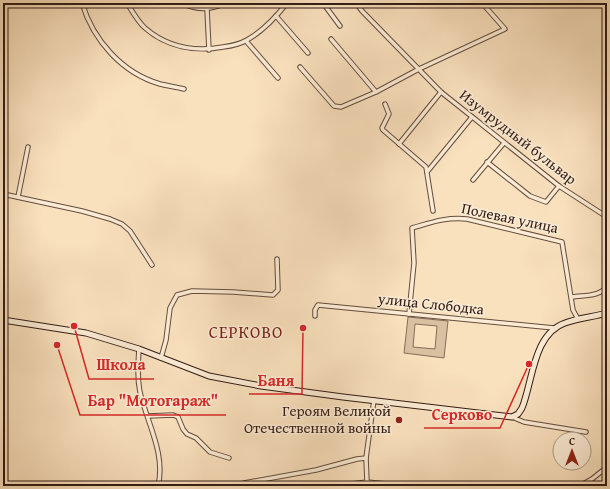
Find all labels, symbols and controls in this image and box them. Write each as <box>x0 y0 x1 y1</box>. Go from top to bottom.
street label: Изумрудный бульвар <box>455 84 581 189</box>
street label: Полевая улица <box>460 197 561 238</box>
street label: улица Слободка <box>376 287 486 320</box>
district label: СЕРКОВО <box>209 319 283 344</box>
callout: Школа <box>89 351 154 379</box>
text: Школа <box>96 352 146 376</box>
callout: Баня <box>249 366 302 394</box>
text: Баня <box>258 368 295 392</box>
callout: Бар "Мотогараж" <box>80 387 226 415</box>
text: Бар "Мотогараж" <box>88 388 218 412</box>
place label: Героям Великой Отечественной войны <box>244 400 391 438</box>
callout: Серково <box>424 400 500 428</box>
text: Серково <box>432 402 493 426</box>
marker: Героям Великой Отечественной войны <box>394 415 404 425</box>
north arrow <box>552 431 592 471</box>
text: С <box>569 433 575 449</box>

